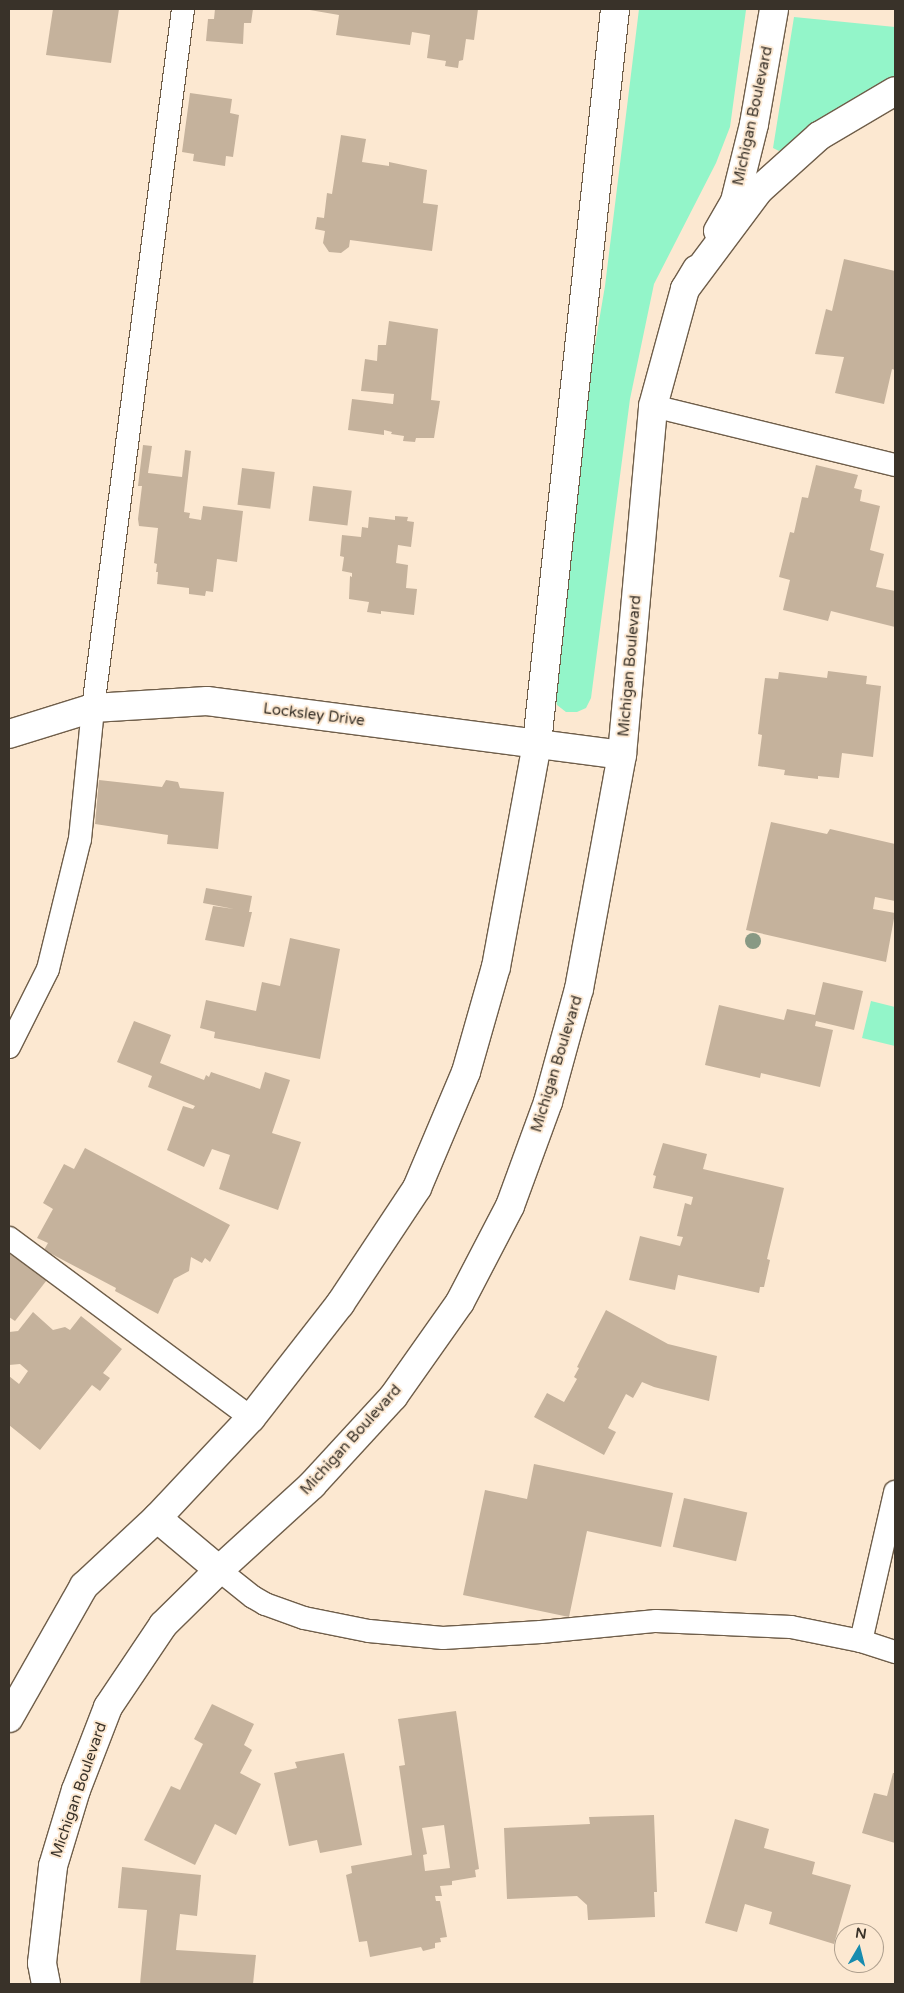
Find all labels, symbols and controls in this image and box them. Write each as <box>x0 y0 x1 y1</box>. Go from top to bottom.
street label: Michigan Boulevard <box>729 45 777 187</box>
street label: Michigan Boulevard <box>615 595 645 737</box>
street label: Locksley Drive <box>262 700 366 730</box>
street label: Michigan Boulevard <box>528 994 586 1134</box>
street label: Michigan Boulevard <box>297 1381 405 1499</box>
street label: Michigan Boulevard <box>47 1720 111 1860</box>
north arrow <box>834 1923 884 1973</box>
text: N <box>854 1924 868 1943</box>

